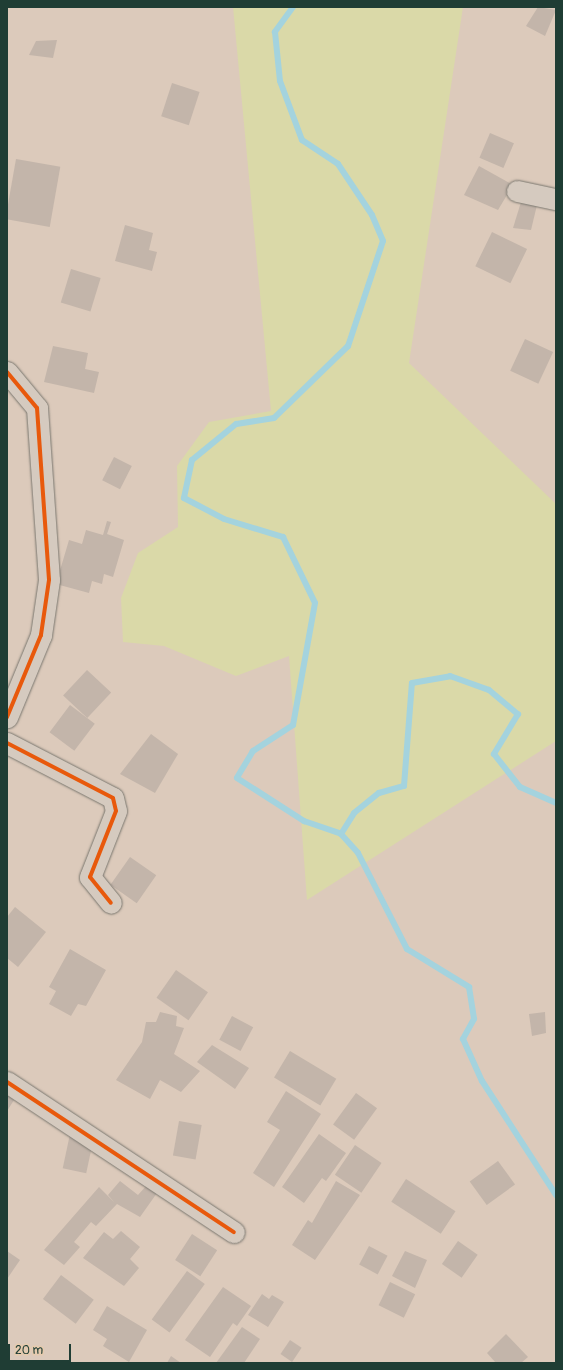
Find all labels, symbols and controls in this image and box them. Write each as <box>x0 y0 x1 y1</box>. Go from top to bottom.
scale bar <box>10 1336 73 1362</box>
text: 20 m <box>15 1343 43 1358</box>

